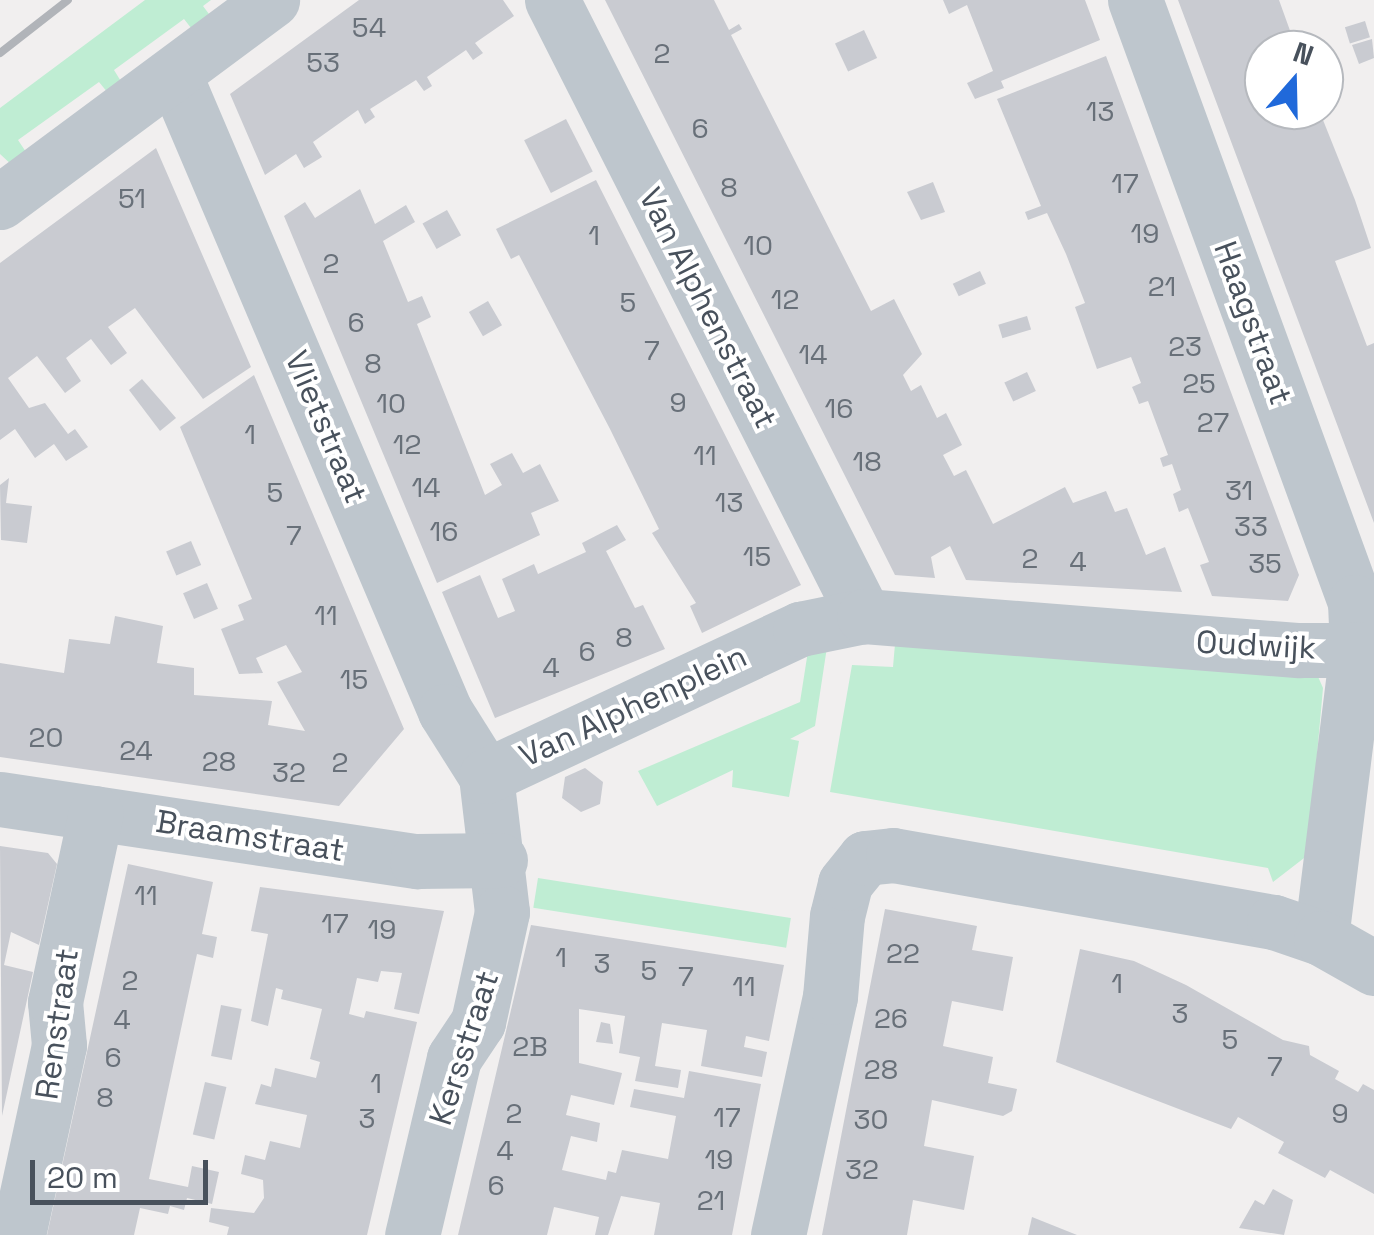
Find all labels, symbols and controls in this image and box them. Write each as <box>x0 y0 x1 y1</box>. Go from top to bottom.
house number: 54 <box>352 10 386 44</box>
north arrow <box>1244 30 1344 130</box>
text: N <box>1289 34 1319 74</box>
house number: 2 <box>654 36 670 70</box>
house number: 53 <box>306 45 340 79</box>
house number: 13 <box>1086 94 1114 128</box>
house number: 6 <box>691 111 709 145</box>
house number: 17 <box>1111 166 1139 200</box>
house number: 8 <box>720 170 738 204</box>
house number: 51 <box>118 181 146 215</box>
street label: Van Alphenstraat <box>631 181 785 435</box>
house number: 19 <box>1131 216 1159 250</box>
house number: 1 <box>588 218 600 252</box>
house number: 10 <box>743 228 773 262</box>
street label: Haagstraat <box>1206 236 1300 410</box>
house number: 2 <box>323 246 339 280</box>
house number: 21 <box>1148 269 1176 303</box>
house number: 12 <box>771 282 799 316</box>
house number: 5 <box>620 285 636 319</box>
house number: 6 <box>347 305 365 339</box>
house number: 23 <box>1168 329 1202 363</box>
house number: 7 <box>644 333 660 367</box>
house number: 14 <box>798 337 828 371</box>
street label: Vlietstraat <box>277 345 375 509</box>
house number: 8 <box>364 346 382 380</box>
house number: 25 <box>1182 366 1216 400</box>
house number: 9 <box>669 385 687 419</box>
house number: 10 <box>376 386 406 420</box>
house number: 16 <box>825 391 853 425</box>
house number: 27 <box>1197 405 1229 439</box>
house number: 1 <box>244 417 256 451</box>
house number: 12 <box>393 427 421 461</box>
house number: 11 <box>693 438 717 472</box>
house number: 18 <box>852 444 882 478</box>
house number: 14 <box>411 470 441 504</box>
house number: 31 <box>1225 473 1253 507</box>
house number: 5 <box>267 475 283 509</box>
house number: 13 <box>715 485 743 519</box>
house number: 33 <box>1234 509 1268 543</box>
house number: 16 <box>430 514 458 548</box>
house number: 7 <box>286 518 302 552</box>
house number: 15 <box>743 539 771 573</box>
house number: 2 <box>1022 541 1038 575</box>
house number: 4 <box>1069 544 1087 578</box>
house number: 35 <box>1248 546 1282 580</box>
house number: 11 <box>314 598 338 632</box>
house number: 8 <box>615 620 633 654</box>
street label: Oudwijk <box>1195 623 1317 667</box>
house number: 6 <box>578 634 596 668</box>
street label: Van Alphenplein <box>513 637 753 775</box>
house number: 4 <box>542 650 560 684</box>
house number: 15 <box>340 662 368 696</box>
house number: 20 <box>29 720 63 754</box>
house number: 24 <box>119 733 153 767</box>
house number: 28 <box>202 744 236 778</box>
house number: 2 <box>332 745 348 779</box>
house number: 32 <box>272 755 306 789</box>
street label: Braamstraat <box>153 802 347 870</box>
house number: 11 <box>134 878 158 912</box>
house number: 17 <box>321 906 349 940</box>
house number: 19 <box>368 912 396 946</box>
house number: 22 <box>886 936 920 970</box>
house number: 1 <box>555 940 567 974</box>
street label: Renstraat <box>27 946 87 1102</box>
house number: 3 <box>594 946 610 980</box>
house number: 5 <box>641 953 657 987</box>
house number: 7 <box>678 959 694 993</box>
house number: 2 <box>122 963 138 997</box>
street label: Kersstraat <box>421 966 507 1130</box>
house number: 1 <box>1111 966 1123 1000</box>
house number: 11 <box>732 969 756 1003</box>
house number: 3 <box>1172 996 1188 1030</box>
house number: 26 <box>874 1001 908 1035</box>
house number: 4 <box>113 1002 131 1036</box>
house number: 5 <box>1222 1022 1238 1056</box>
house number: 2B <box>512 1029 548 1063</box>
house number: 6 <box>104 1040 122 1074</box>
house number: 7 <box>1267 1049 1283 1083</box>
house number: 28 <box>864 1052 898 1086</box>
house number: 1 <box>370 1066 382 1100</box>
house number: 8 <box>96 1080 114 1114</box>
house number: 2 <box>506 1096 522 1130</box>
house number: 9 <box>1331 1096 1349 1130</box>
house number: 17 <box>713 1100 741 1134</box>
house number: 3 <box>359 1101 375 1135</box>
house number: 30 <box>854 1102 888 1136</box>
house number: 4 <box>496 1133 514 1167</box>
scale bar <box>35 1140 212 1202</box>
house number: 19 <box>705 1142 733 1176</box>
house number: 32 <box>845 1152 879 1186</box>
text: 20 m <box>47 1158 118 1197</box>
house number: 6 <box>487 1168 505 1202</box>
house number: 21 <box>697 1183 725 1217</box>

